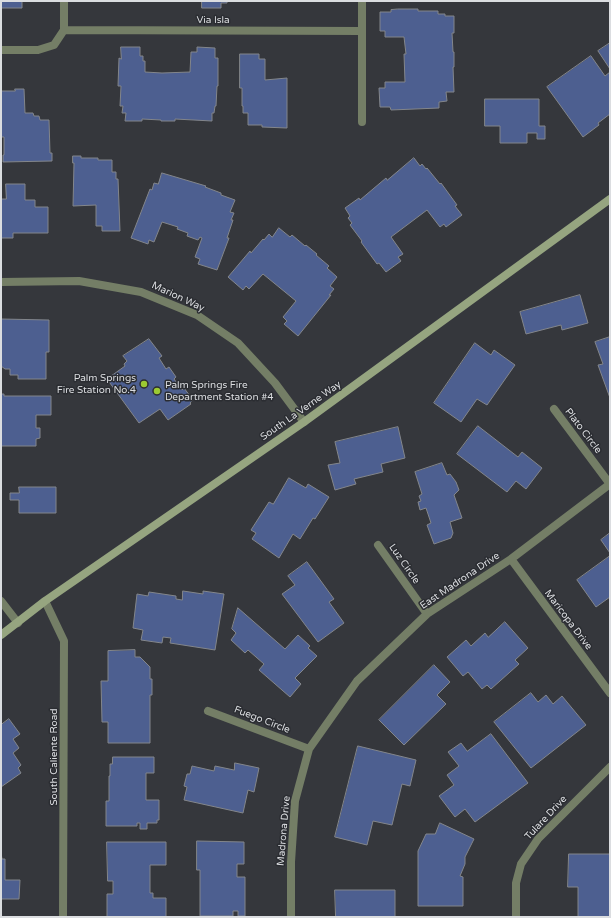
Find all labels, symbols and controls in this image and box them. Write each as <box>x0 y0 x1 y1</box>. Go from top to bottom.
street label: Via Isla <box>196 14 230 26</box>
street label: Marion Way <box>150 280 206 314</box>
place label: Palm Springs Fire Station No.4 <box>57 372 136 396</box>
marker: Palm Springs Fire Station No.4 <box>139 379 149 389</box>
place label: Palm Springs Fire Department Station #4 <box>165 379 274 402</box>
street label: South La Verne Way <box>258 379 344 443</box>
marker: Palm Springs Fire Department Station #4 <box>152 386 162 396</box>
street label: Plato Circle <box>562 406 604 456</box>
street label: Luz Circle <box>386 542 422 586</box>
street label: East Madrona Drive <box>418 550 502 612</box>
street label: Maricopa Drive <box>542 588 594 652</box>
street label: Fuego Circle <box>232 704 292 736</box>
street label: South Caliente Road <box>48 708 60 806</box>
street label: Tulare Drive <box>522 793 570 843</box>
street label: Madrona Drive <box>275 795 293 867</box>

